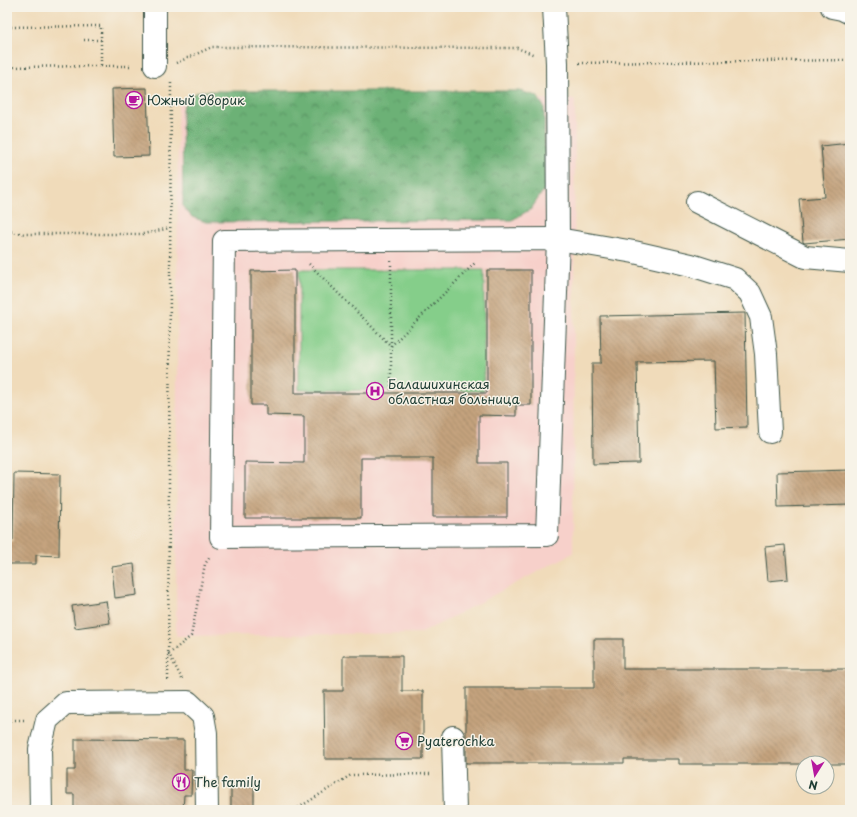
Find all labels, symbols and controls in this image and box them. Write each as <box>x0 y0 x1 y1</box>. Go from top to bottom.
cafe icon: Южный дворик <box>124 90 144 110</box>
place label: Южный дворик <box>147 90 245 109</box>
place label: Балашихинская областная больница <box>388 374 520 408</box>
hospital icon: Балашихинская областная больница <box>365 381 385 401</box>
supermarket icon: Pyaterochka <box>394 731 414 751</box>
place label: Pyaterochka <box>417 731 495 750</box>
north arrow <box>795 755 835 795</box>
restaurant icon: The family <box>171 772 191 792</box>
place label: The family <box>194 772 261 791</box>
text: N <box>807 776 819 794</box>

